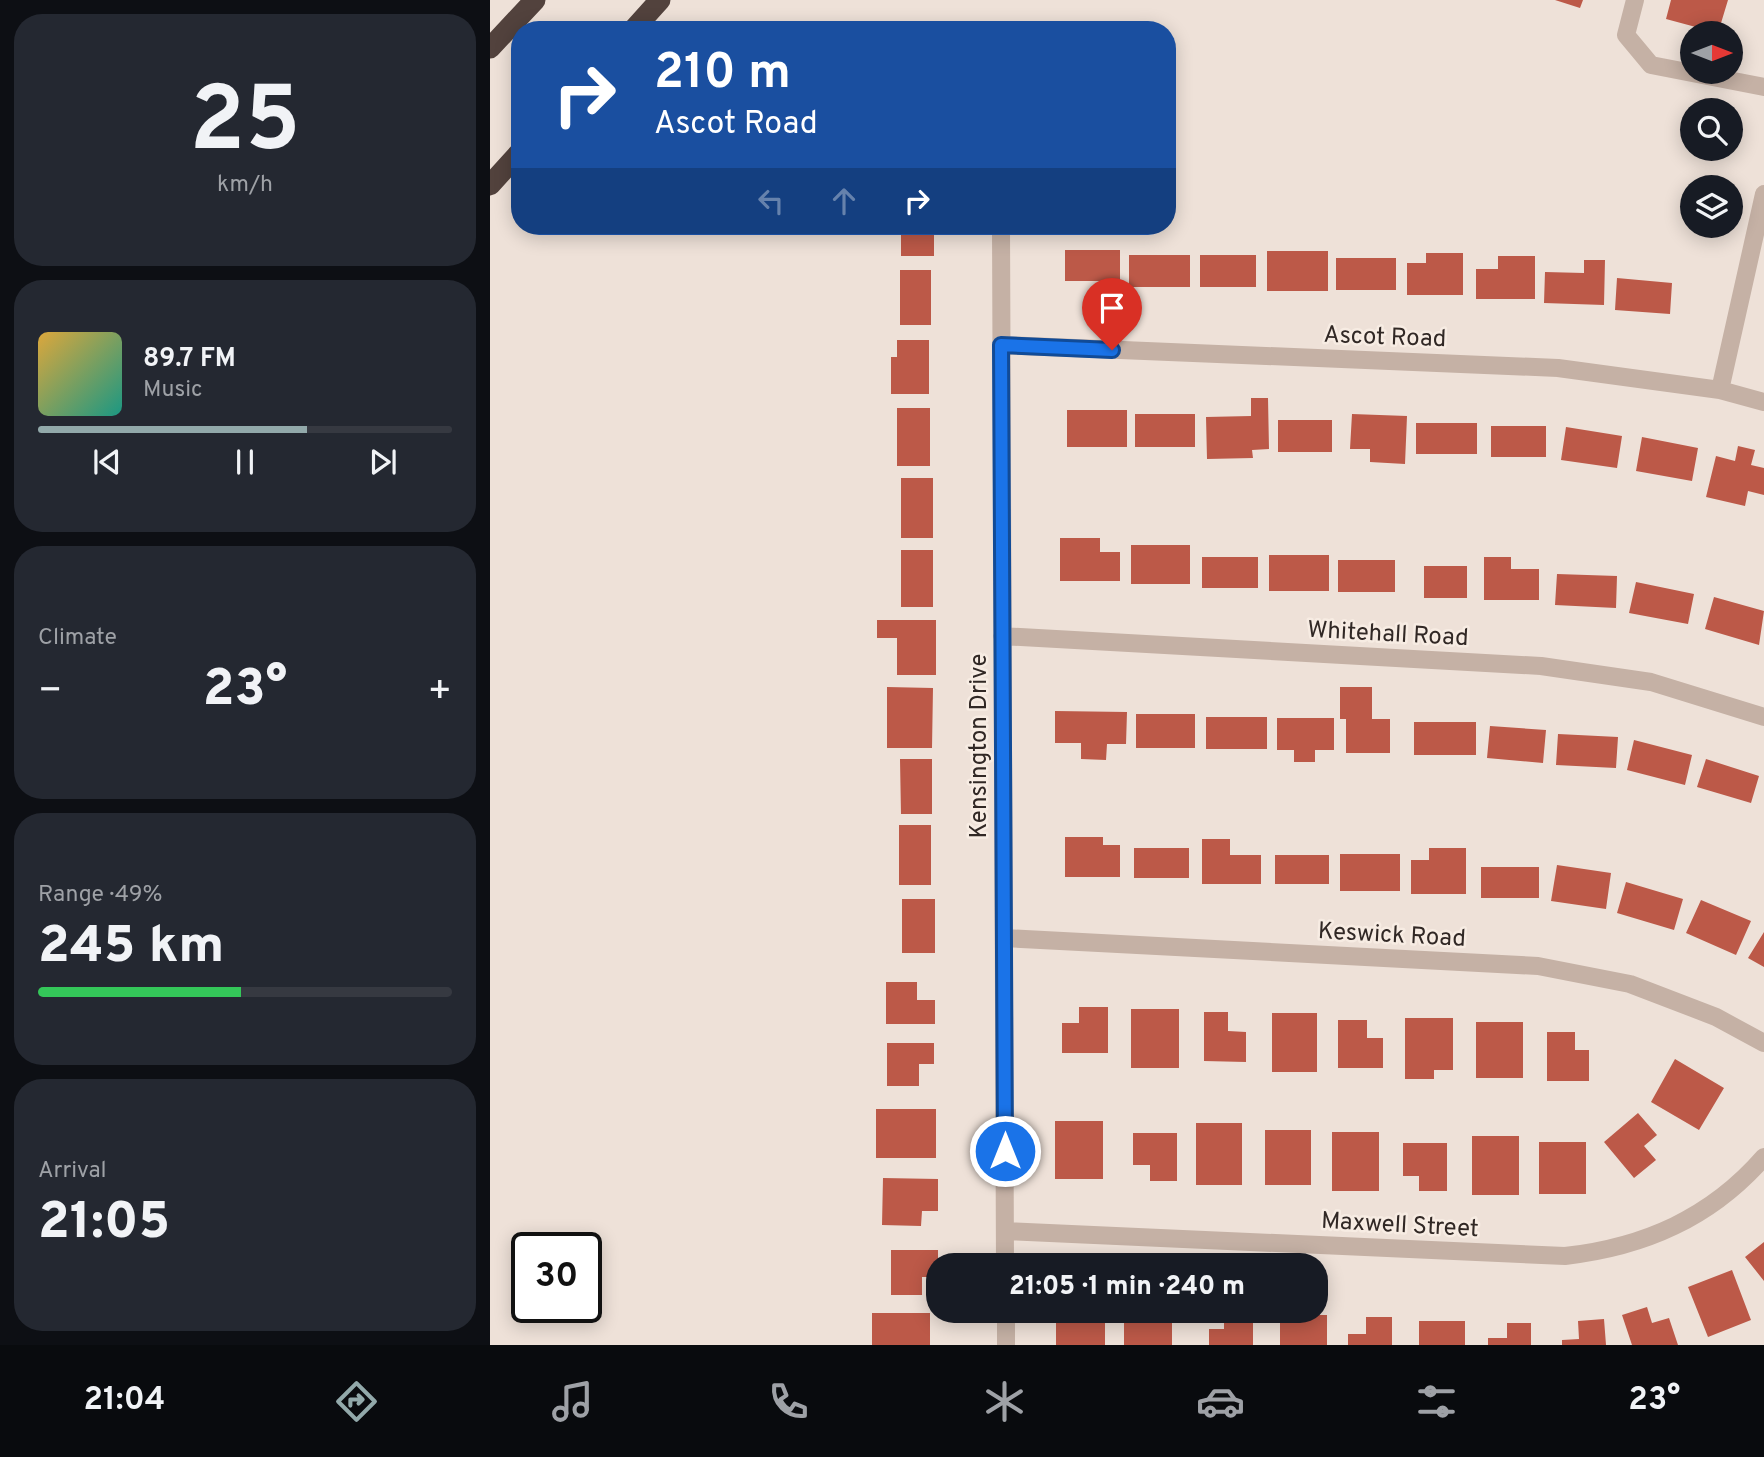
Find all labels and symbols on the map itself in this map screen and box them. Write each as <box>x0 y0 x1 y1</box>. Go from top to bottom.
north arrow <box>1680 21 1743 84</box>
pin <box>1082 278 1142 350</box>
street label: Ascot Road <box>1323 321 1447 355</box>
street label: Whitehall Road <box>1306 616 1469 654</box>
street label: Kensington Drive <box>965 654 995 838</box>
street label: Keswick Road <box>1317 917 1467 955</box>
position arrow <box>968 1114 1042 1188</box>
street label: Maxwell Street <box>1320 1207 1479 1245</box>
speed limit sign: 30 <box>511 1232 602 1323</box>

